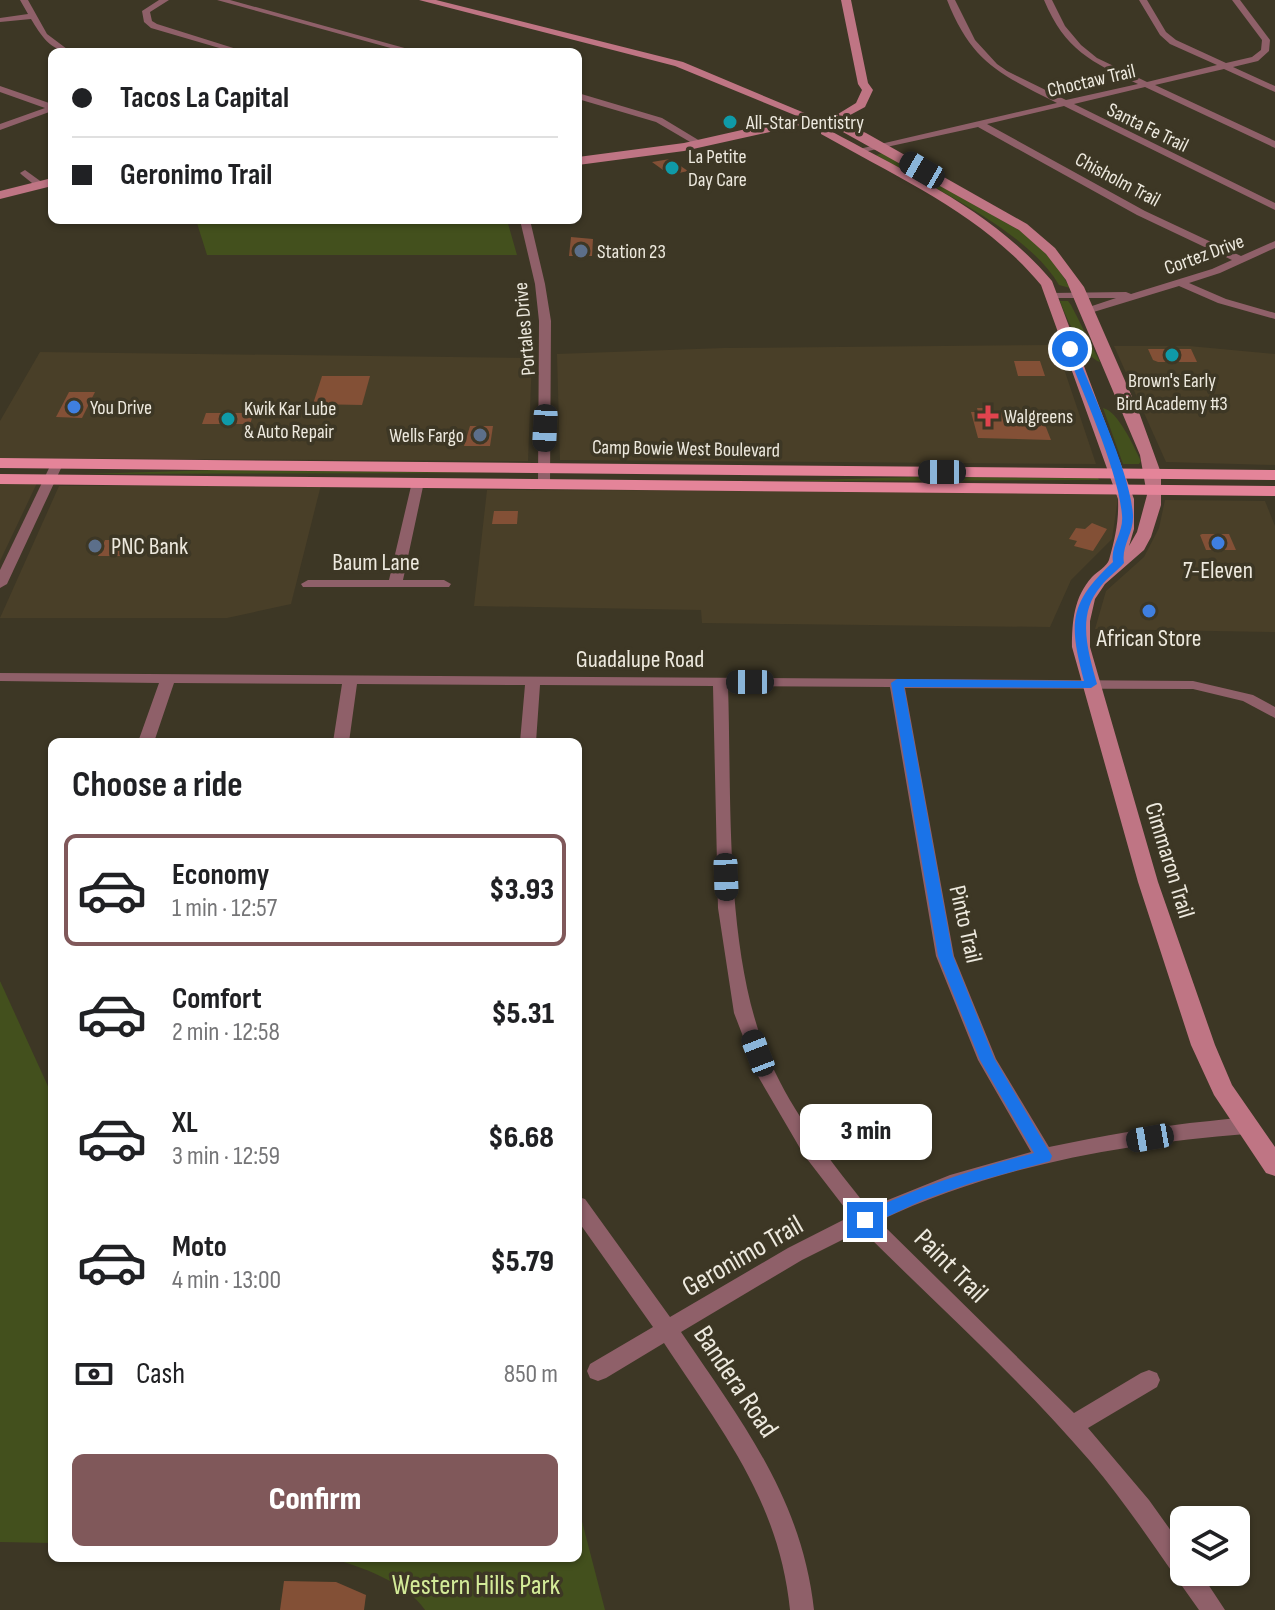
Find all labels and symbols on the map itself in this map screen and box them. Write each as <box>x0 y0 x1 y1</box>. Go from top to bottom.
street label: Choctaw Trail <box>1045 59 1138 103</box>
street label: Santa Fe Trail <box>1103 98 1192 158</box>
place label: All-Star Dentistry <box>745 111 864 135</box>
marker: All-Star Dentistry <box>721 113 739 131</box>
place label: La Petite Day Care <box>688 145 747 192</box>
street label: Chisholm Trail <box>1071 147 1164 212</box>
car <box>895 148 949 192</box>
marker: La Petite Day Care <box>663 159 681 177</box>
street label: Cortez Drive <box>1161 229 1247 280</box>
place label: Station 23 <box>597 240 666 264</box>
marker: Station 23 <box>572 242 590 260</box>
street label: Portales Drive <box>509 281 541 377</box>
route start <box>1052 331 1088 367</box>
marker: Brown's Early Bird Academy #3 <box>1163 346 1181 364</box>
place label: Brown's Early Bird Academy #3 <box>1116 369 1228 416</box>
place label: You Drive <box>90 396 152 420</box>
place label: Kwik Kar Lube & Auto Repair <box>244 397 336 444</box>
marker: You Drive <box>65 398 83 416</box>
car <box>532 403 558 453</box>
place label: Walgreens <box>1004 405 1073 429</box>
marker: Walgreens <box>979 407 997 425</box>
marker: Kwik Kar Lube & Auto Repair <box>219 410 237 428</box>
place label: Wells Fargo <box>389 424 464 448</box>
marker: Wells Fargo <box>471 426 489 444</box>
street label: Camp Bowie West Boulevard <box>592 435 780 463</box>
car <box>918 460 966 484</box>
place label: PNC Bank <box>111 532 188 561</box>
marker: 7-Eleven <box>1209 534 1227 552</box>
marker: PNC Bank <box>86 537 104 555</box>
street label: Baum Lane <box>332 548 420 577</box>
place label: 7-Eleven <box>1183 556 1253 585</box>
marker: African Store <box>1140 602 1158 620</box>
place label: African Store <box>1096 624 1201 653</box>
street label: Guadalupe Road <box>576 645 704 674</box>
car <box>726 670 774 694</box>
street label: Cimmaron Trail <box>1138 799 1201 921</box>
car <box>713 853 739 901</box>
street label: Pinto Trail <box>943 883 988 966</box>
car <box>738 1026 778 1080</box>
callout: 3 min <box>799 1104 931 1160</box>
car <box>1124 1122 1176 1154</box>
route end <box>847 1202 883 1238</box>
street label: Geronimo Trail <box>677 1209 809 1304</box>
street label: Paint Trail <box>907 1222 995 1310</box>
street label: Bandera Road <box>686 1320 785 1444</box>
park label: Western Hills Park <box>392 1569 561 1602</box>

